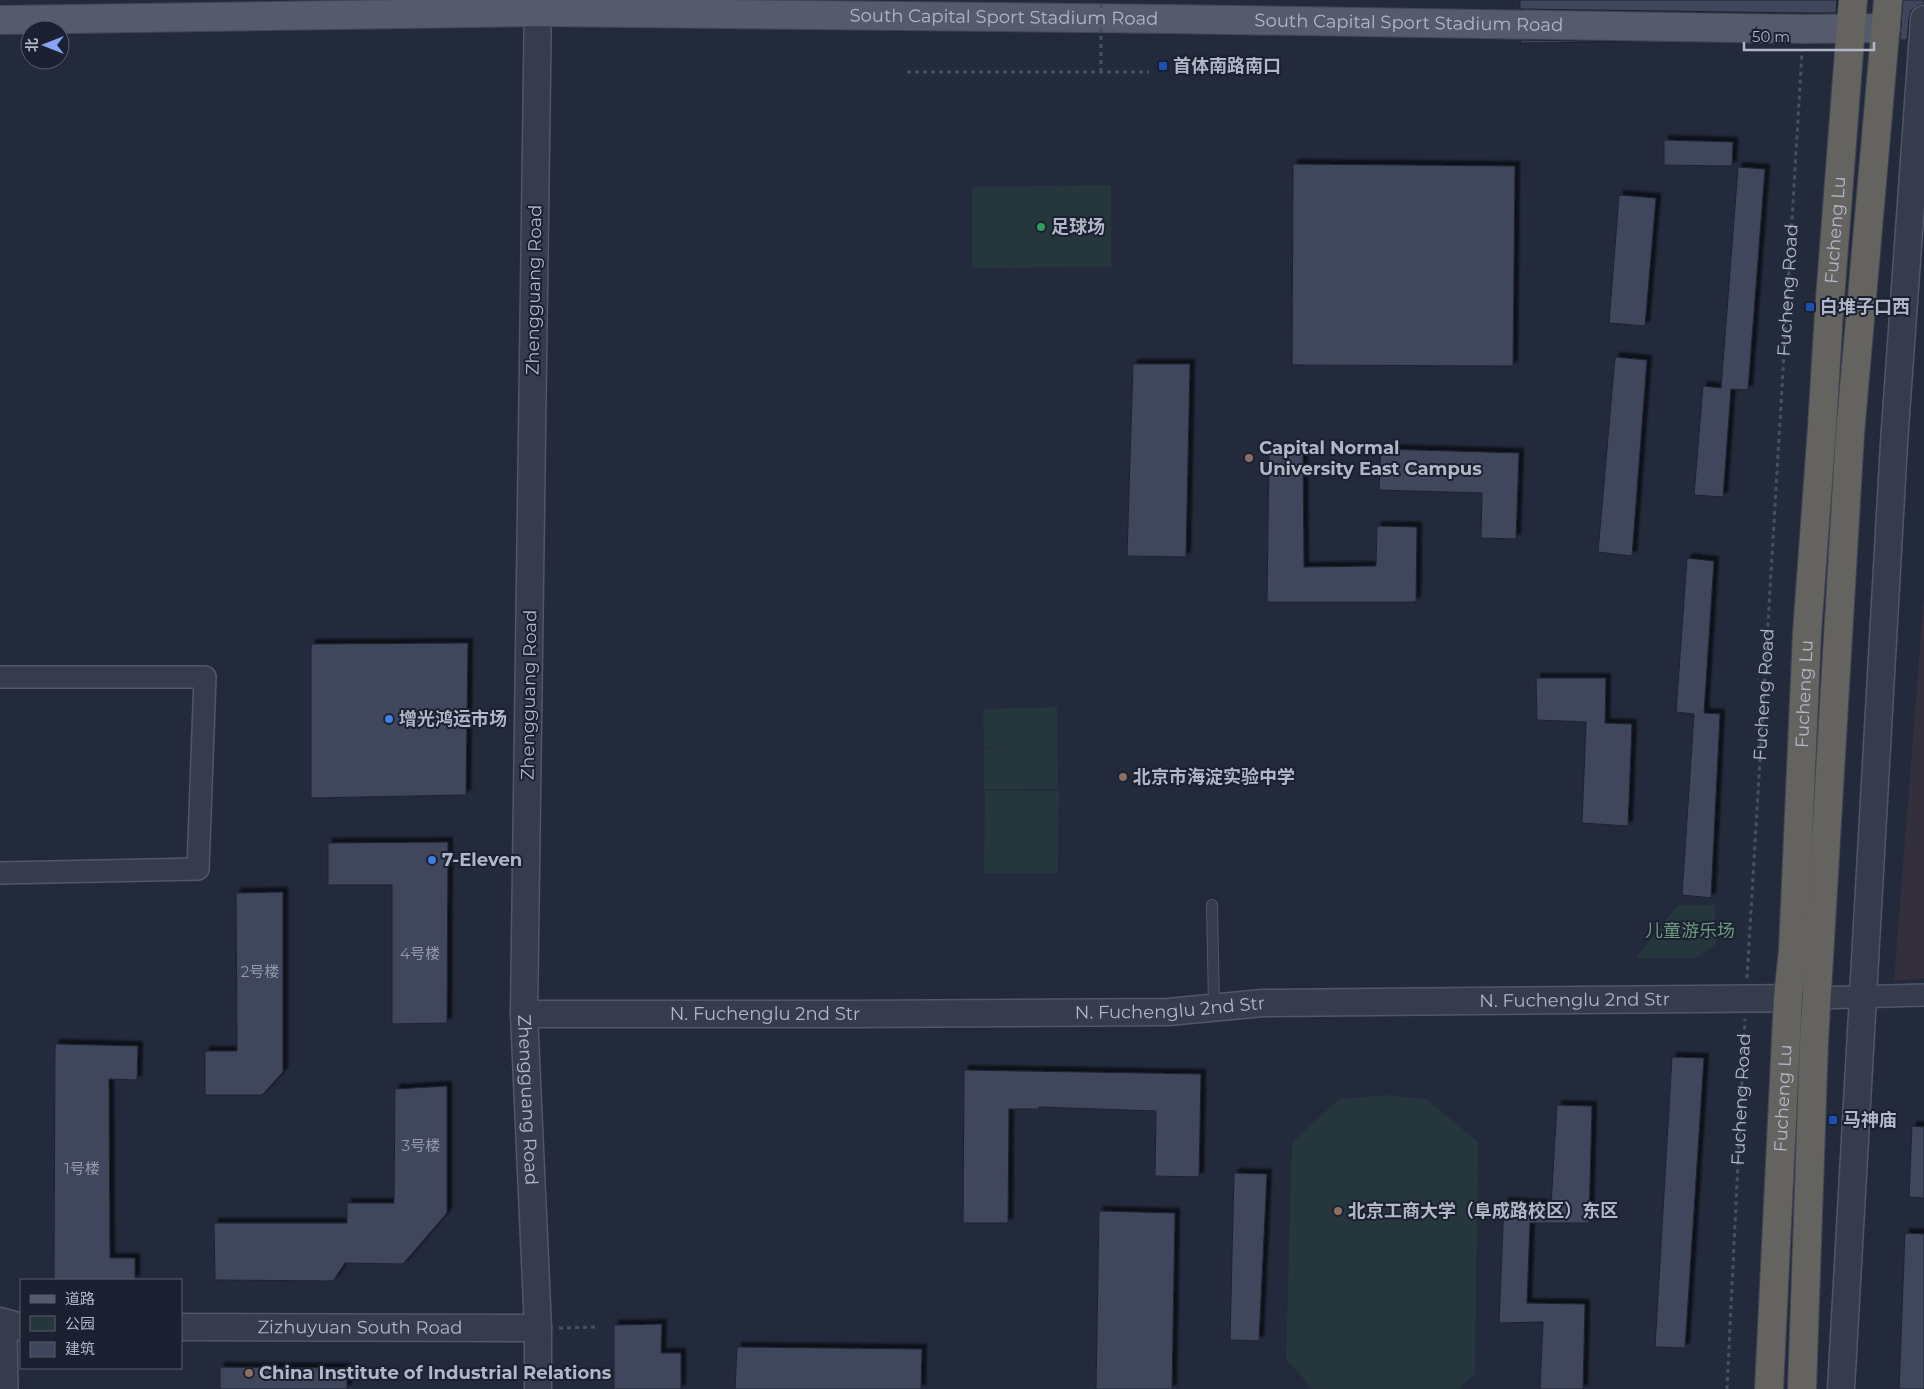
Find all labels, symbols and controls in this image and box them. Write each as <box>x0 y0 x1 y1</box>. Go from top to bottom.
street label: South Capital Sport Stadium Road <box>849 4 1158 30</box>
street label: South Capital Sport Stadium Road <box>1254 9 1563 36</box>
north arrow <box>20 20 70 70</box>
scale bar <box>1744 20 1874 52</box>
text: 50 m <box>1752 27 1790 46</box>
text: 北 <box>23 38 41 52</box>
place label: 首体南路南口 <box>1173 55 1281 77</box>
marker: 首体南路南口 <box>1157 60 1169 72</box>
street label: Fucheng Lu <box>1820 175 1850 285</box>
street label: Zhengguang Road <box>522 205 546 375</box>
place label: 足球场 <box>1051 216 1105 238</box>
marker: 足球场 <box>1035 221 1047 233</box>
street label: Fucheng Road <box>1773 223 1803 357</box>
place label: 白堆子口西 <box>1820 296 1910 318</box>
marker: 白堆子口西 <box>1804 301 1816 313</box>
place label: Capital Normal University East Campus <box>1259 437 1482 480</box>
marker: Capital Normal University East Campus <box>1243 452 1255 464</box>
street label: Zhengguang Road <box>517 610 541 780</box>
street label: Fucheng Road <box>1749 628 1779 761</box>
street label: Fucheng Lu <box>1791 640 1818 748</box>
place label: 增光鸿运市场 <box>399 708 507 730</box>
marker: 增光鸿运市场 <box>383 713 395 725</box>
place label: 北京市海淀实验中学 <box>1133 766 1295 788</box>
marker: 北京市海淀实验中学 <box>1117 771 1129 783</box>
place label: 7-Eleven <box>442 849 522 871</box>
marker: 7-Eleven <box>426 854 438 866</box>
park label: 儿童游乐场 <box>1645 920 1735 942</box>
house number: 4号楼 <box>400 944 440 963</box>
house number: 2号楼 <box>241 962 279 981</box>
street label: N. Fuchenglu 2nd Str <box>1479 988 1670 1012</box>
street label: N. Fuchenglu 2nd Str <box>1075 992 1266 1024</box>
street label: N. Fuchenglu 2nd Str <box>670 1003 860 1025</box>
street label: Zhengguang Road <box>513 1014 543 1186</box>
street label: Fucheng Road <box>1727 1033 1755 1166</box>
street label: Fucheng Lu <box>1769 1044 1797 1153</box>
place label: 马神庙 <box>1843 1109 1897 1131</box>
marker: 马神庙 <box>1827 1114 1839 1126</box>
house number: 3号楼 <box>402 1136 440 1155</box>
house number: 1号楼 <box>64 1159 100 1178</box>
place label: 北京工商大学（阜成路校区）东区 <box>1348 1200 1618 1222</box>
marker: 北京工商大学（阜成路校区）东区 <box>1332 1205 1344 1217</box>
legend <box>20 1279 182 1369</box>
text: 道路 <box>65 1289 95 1308</box>
text: 公园 <box>65 1314 95 1333</box>
street label: Zizhuyuan South Road <box>257 1316 463 1339</box>
text: 建筑 <box>65 1339 95 1358</box>
place label: China Institute of Industrial Relations <box>259 1362 612 1384</box>
marker: China Institute of Industrial Relations <box>243 1367 255 1379</box>

